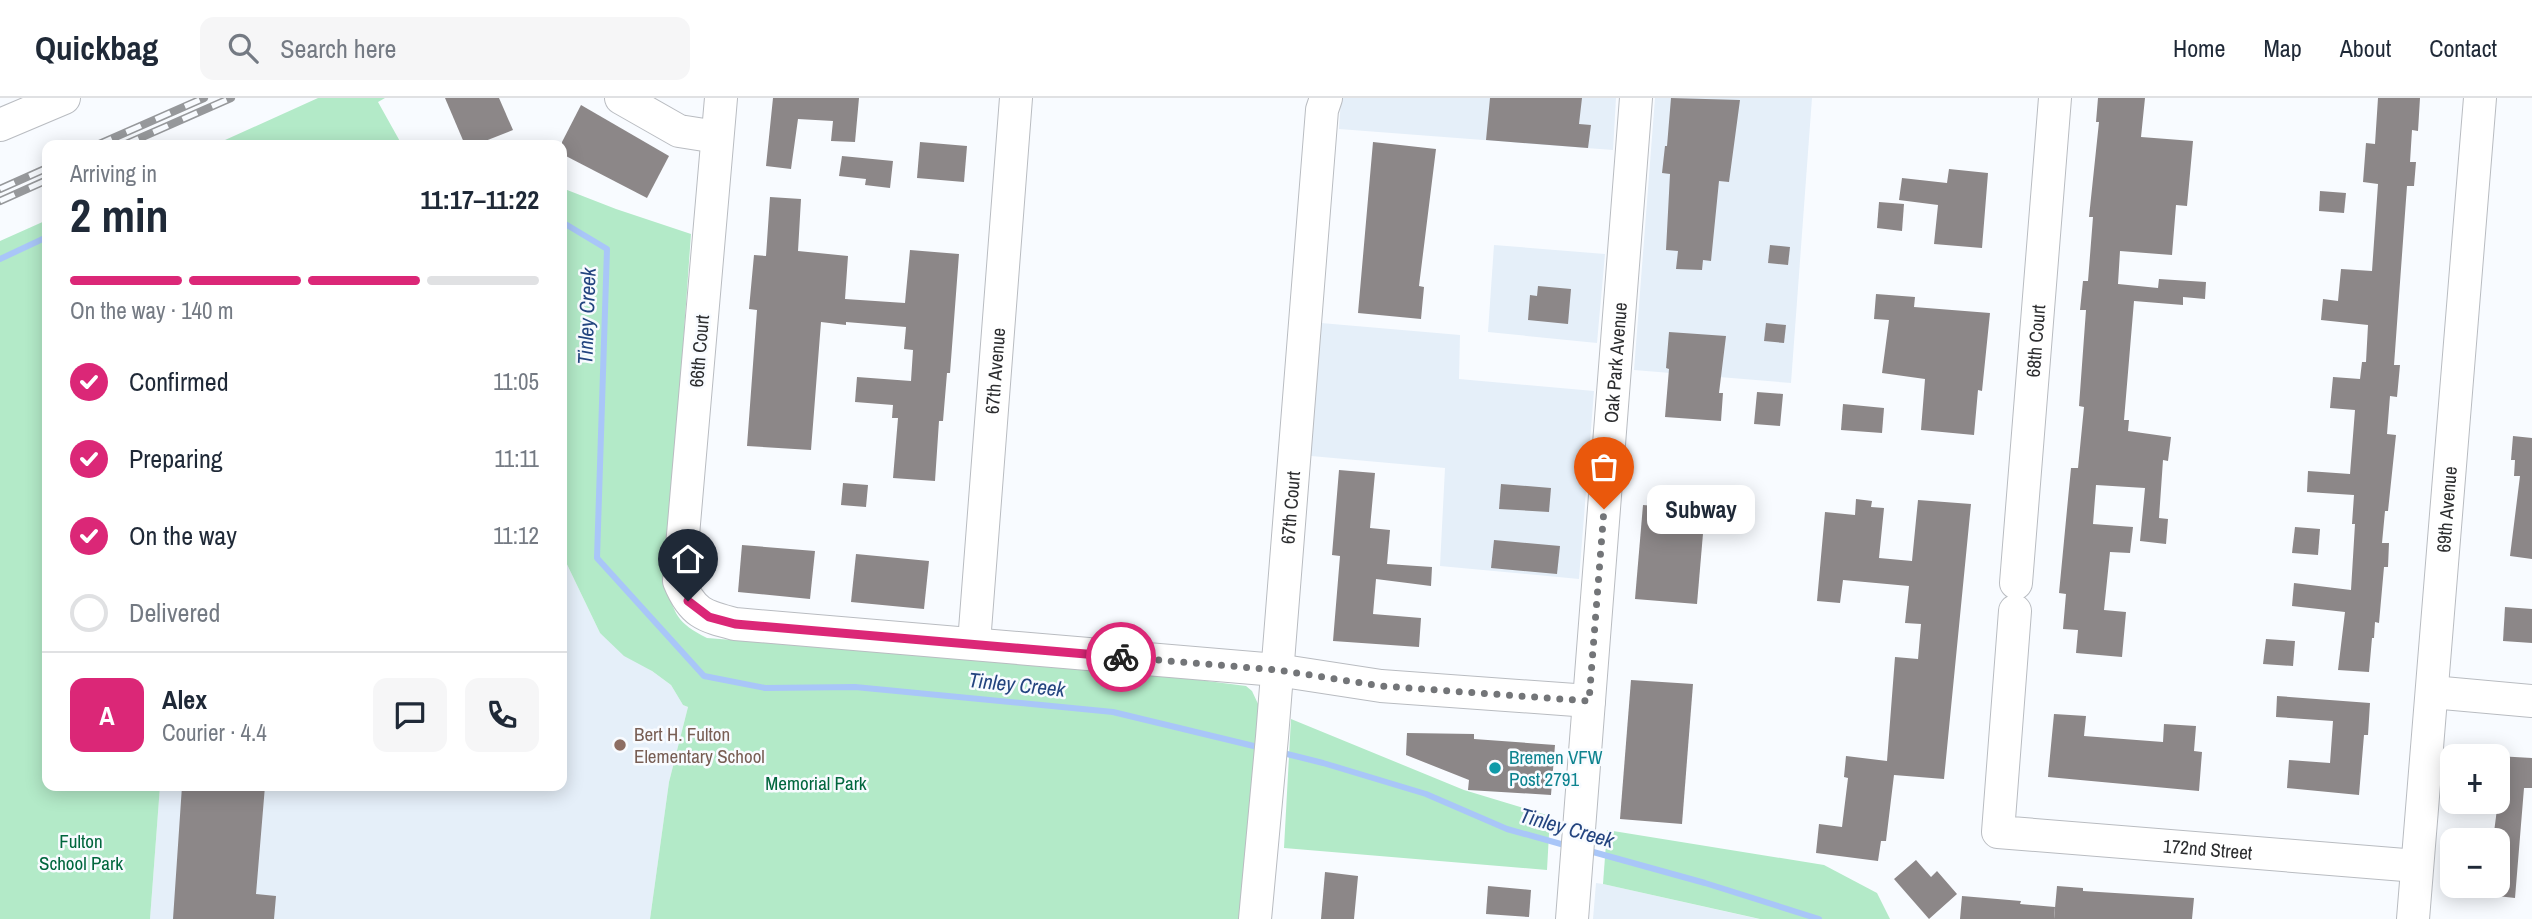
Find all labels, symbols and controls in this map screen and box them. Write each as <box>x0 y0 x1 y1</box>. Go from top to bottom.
search box <box>200 17 690 80</box>
text: Quickbag <box>35 26 158 70</box>
icon: search <box>224 29 262 67</box>
text: Search here <box>280 31 396 66</box>
text: Home <box>2173 32 2225 64</box>
text: Map <box>2263 32 2302 64</box>
text: About <box>2340 32 2391 64</box>
text: Contact <box>2429 32 2497 64</box>
text: Arriving in <box>70 158 157 189</box>
text: 11:17–11:22 <box>420 182 539 217</box>
text: 2 min <box>70 184 169 246</box>
water label: Tinley Creek <box>570 266 603 365</box>
text: On the way · 140 m <box>70 295 234 326</box>
street label: Oak Park Avenue <box>1598 301 1633 424</box>
street label: 68th Court <box>2020 303 2051 378</box>
street label: 66th Court <box>683 313 715 388</box>
street label: 67th Avenue <box>979 327 1011 415</box>
icon: check <box>70 363 108 401</box>
text: Confirmed <box>129 364 229 399</box>
text: 11:05 <box>493 366 539 397</box>
pin <box>1574 437 1634 509</box>
icon: check <box>70 440 108 478</box>
text: Preparing <box>129 441 223 476</box>
text: 11:11 <box>495 443 539 474</box>
icon: bag <box>1585 448 1623 486</box>
street label: 69th Avenue <box>2430 465 2463 554</box>
street label: 67th Court <box>1274 470 1306 545</box>
callout: Subway <box>1646 484 1754 534</box>
text: Subway <box>1665 494 1737 525</box>
icon: check <box>70 517 108 555</box>
text: On the way <box>129 518 237 553</box>
text: 11:12 <box>493 520 539 551</box>
pin <box>658 529 718 601</box>
icon: home <box>669 540 707 578</box>
text: Delivered <box>129 595 220 630</box>
courier <box>1086 622 1156 692</box>
icon: bike <box>1102 638 1140 676</box>
water label: Tinley Creek <box>967 665 1068 704</box>
button: chat <box>373 678 447 752</box>
button: phone <box>465 678 539 752</box>
text: Alex <box>162 682 207 717</box>
text: A <box>99 698 115 733</box>
text: Courier · 4.4 <box>162 717 267 748</box>
place label: Bert H. Fulton Elementary School <box>634 721 765 769</box>
marker: Bert H. Fulton Elementary School <box>612 737 628 753</box>
place label: Bremen VFW Post 2791 <box>1509 744 1603 792</box>
map controls <box>2440 744 2510 898</box>
button: + <box>2440 744 2510 814</box>
marker: Bremen VFW Post 2791 <box>1487 760 1503 776</box>
park label: Memorial Park <box>765 770 867 796</box>
water label: Tinley Creek <box>1517 800 1619 855</box>
park label: Fulton School Park <box>39 828 123 876</box>
button: − <box>2440 828 2510 898</box>
street label: 172nd Street <box>2162 832 2254 866</box>

